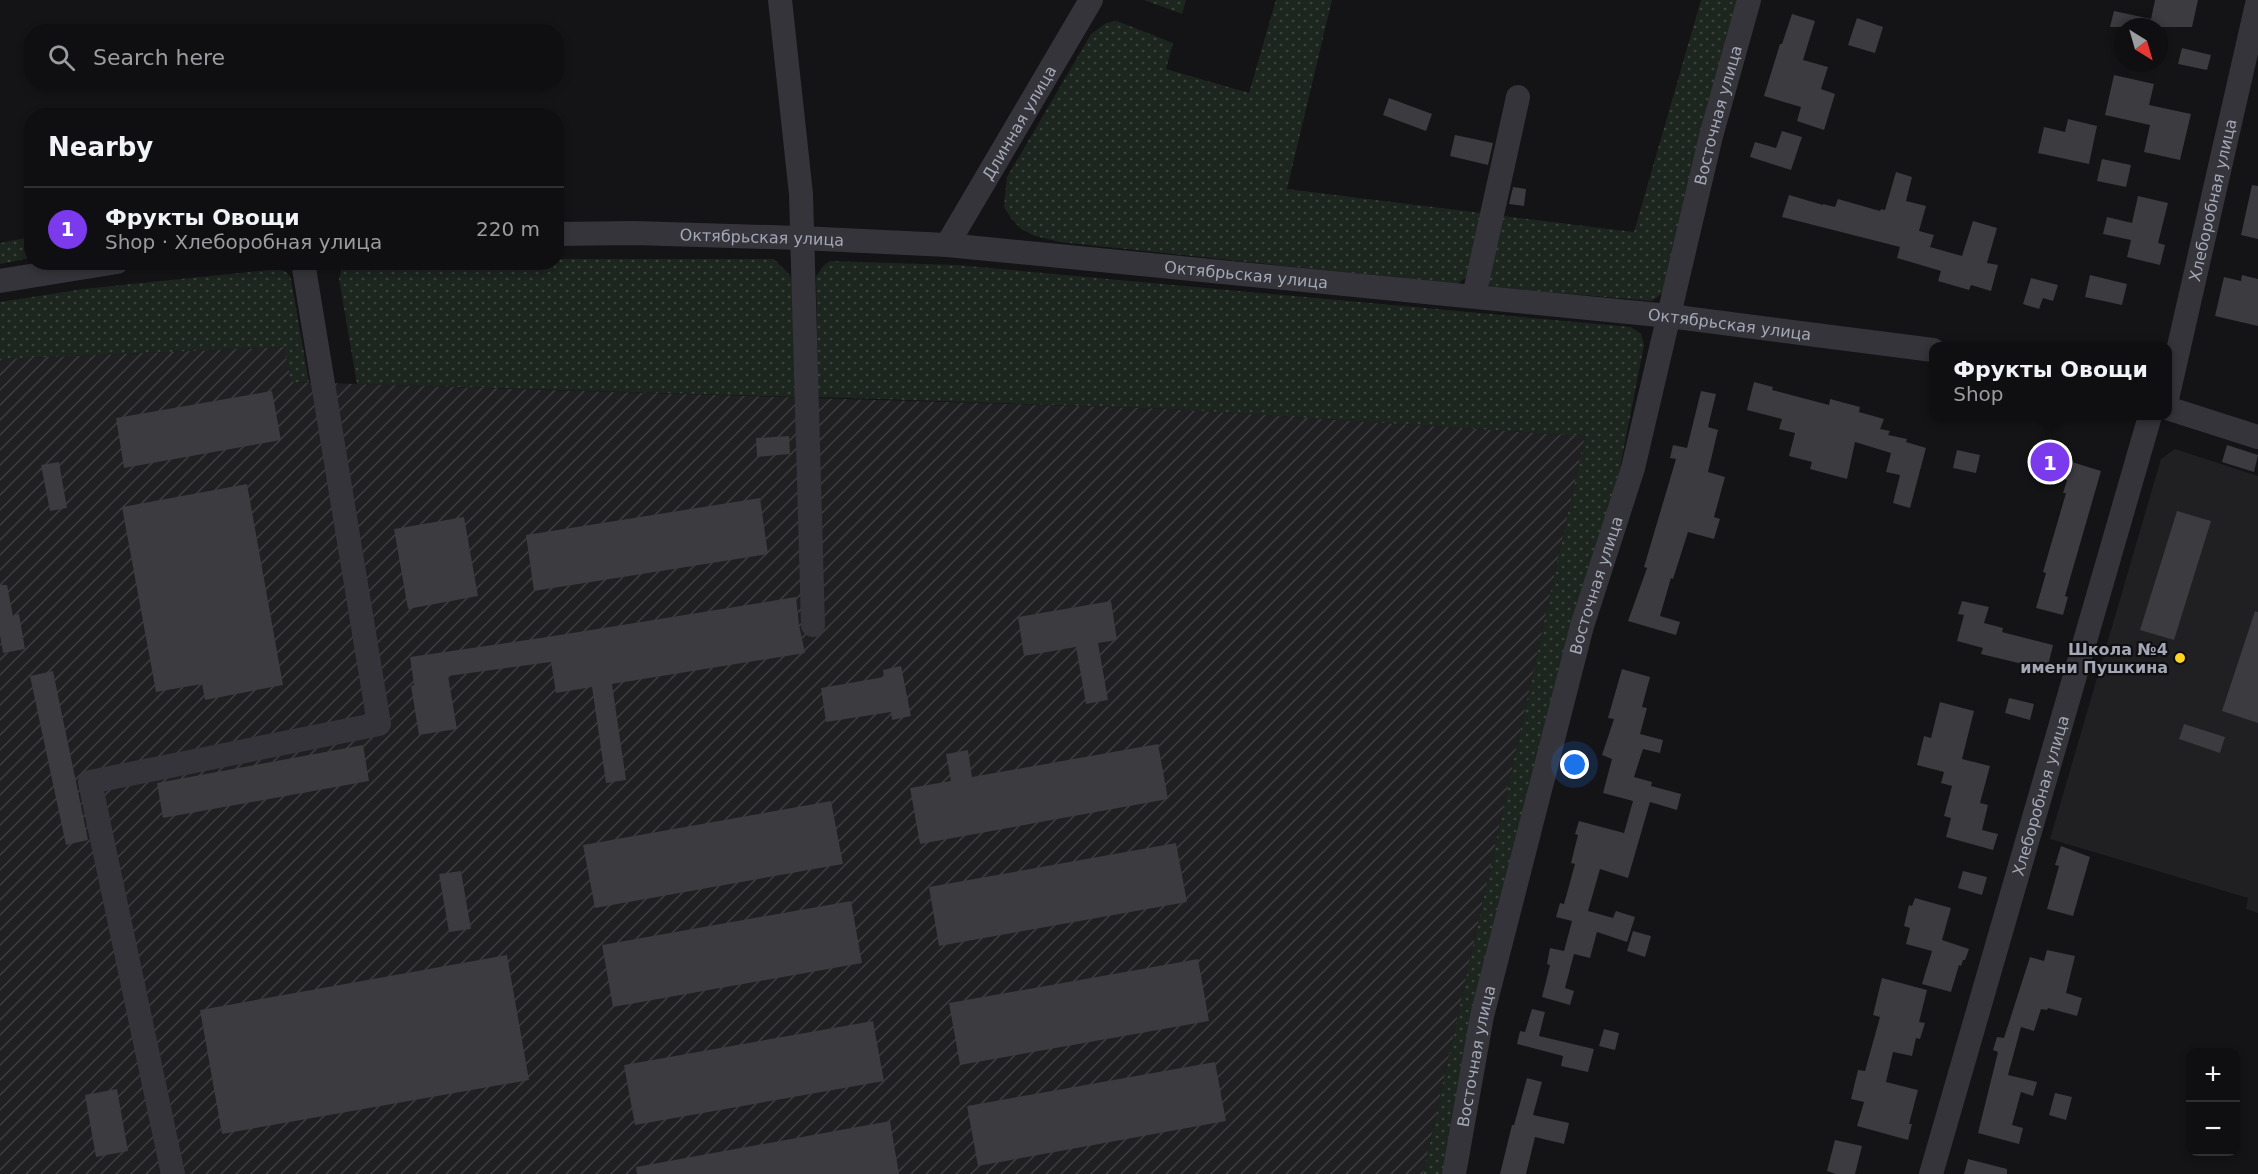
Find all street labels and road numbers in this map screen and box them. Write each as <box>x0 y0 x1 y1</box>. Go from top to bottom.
street label: Восточная улица <box>1691 43 1746 187</box>
street label: Длинная улица <box>978 62 1060 183</box>
street label: Хлеборобная улица <box>2185 117 2241 283</box>
street label: Октябрьская улица <box>679 225 845 250</box>
street label: Октябрьская улица <box>1163 257 1329 292</box>
street label: Октябрьская улица <box>1647 305 1812 344</box>
street label: Восточная улица <box>1566 514 1627 657</box>
street label: Хлеборобная улица <box>2009 713 2073 878</box>
street label: Восточная улица <box>1454 983 1500 1128</box>

